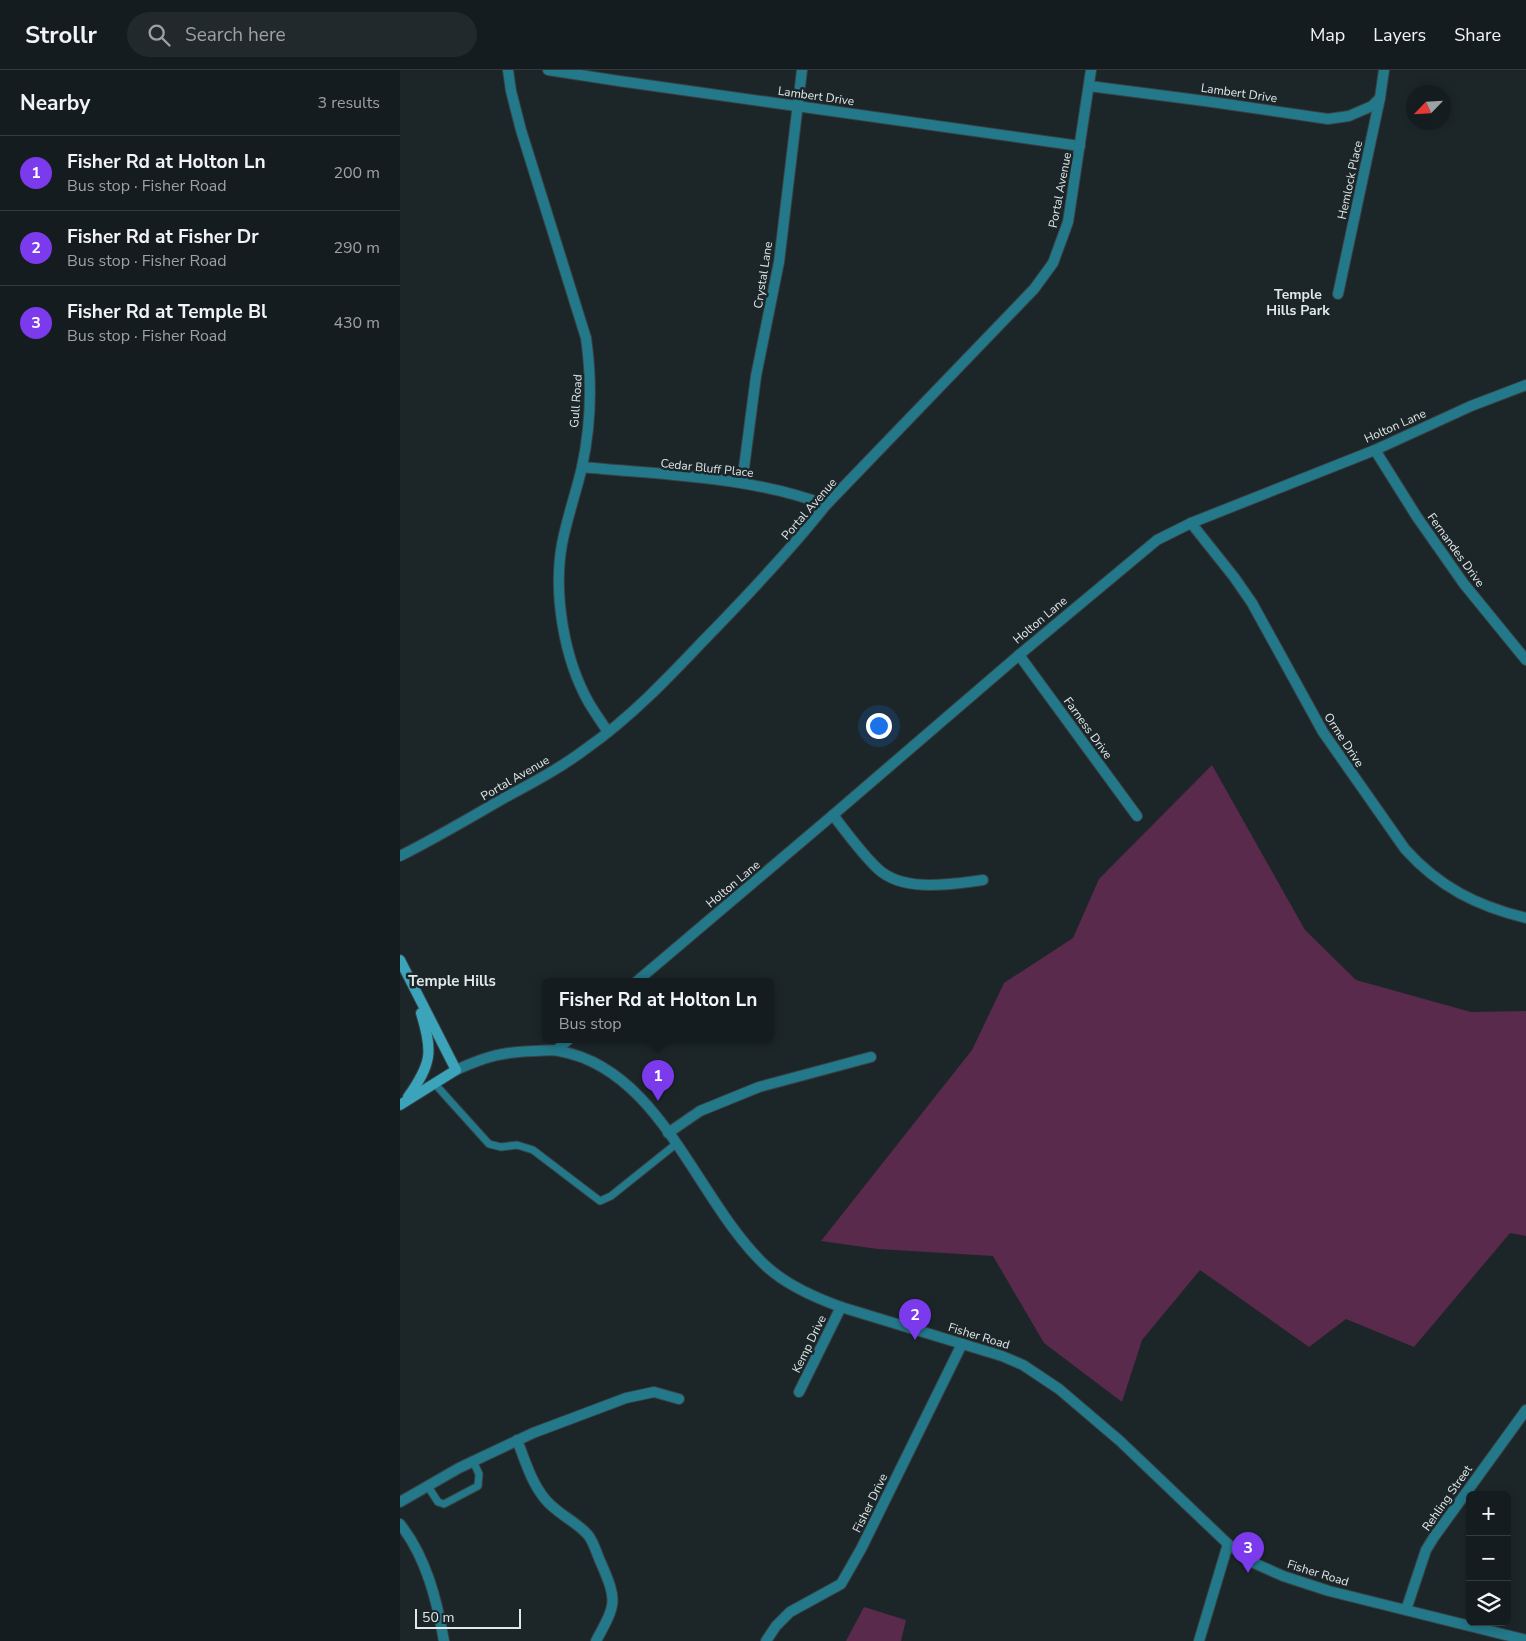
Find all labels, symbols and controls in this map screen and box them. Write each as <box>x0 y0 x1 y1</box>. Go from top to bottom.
search box <box>127 12 477 57</box>
text: Strollr <box>25 19 97 51</box>
icon: search <box>145 21 173 49</box>
text: Search here <box>185 22 286 48</box>
text: Map <box>1310 23 1345 47</box>
text: Layers <box>1373 23 1426 47</box>
text: Share <box>1454 23 1501 47</box>
street label: Lambert Drive <box>1200 80 1278 106</box>
street label: Lambert Drive <box>777 83 855 109</box>
north arrow <box>1406 85 1451 130</box>
text: Nearby <box>20 89 90 117</box>
text: 3 results <box>318 92 380 114</box>
street label: Hemlock Place <box>1334 139 1366 221</box>
text: Fisher Rd at Holton Ln <box>67 149 266 175</box>
street label: Portal Avenue <box>1045 151 1075 229</box>
text: 1 <box>31 162 41 184</box>
text: 200 m <box>333 162 380 184</box>
text: Bus stop · Fisher Road <box>67 175 227 197</box>
text: Fisher Rd at Fisher Dr <box>67 224 259 250</box>
text: 2 <box>31 237 41 259</box>
text: 290 m <box>333 237 380 259</box>
street label: Crystal Lane <box>750 240 776 310</box>
text: Bus stop · Fisher Road <box>67 250 227 272</box>
district label: Temple Hills Park <box>1266 285 1330 320</box>
text: Fisher Rd at Temple Bl <box>67 299 267 325</box>
text: 3 <box>31 312 41 334</box>
text: 430 m <box>333 312 380 334</box>
text: Bus stop · Fisher Road <box>67 325 227 347</box>
street label: Gull Road <box>566 374 586 428</box>
street label: Holton Lane <box>1362 405 1428 447</box>
street label: Cedar Bluff Place <box>660 455 754 481</box>
street label: Portal Avenue <box>778 475 840 543</box>
street label: Fernandes Drive <box>1424 510 1488 590</box>
street label: Holton Lane <box>1010 593 1070 647</box>
street label: Farness Drive <box>1060 694 1116 762</box>
street label: Orme Drive <box>1320 710 1368 770</box>
your location <box>866 713 892 739</box>
street label: Portal Avenue <box>478 752 552 804</box>
street label: Holton Lane <box>703 857 763 911</box>
district label: Temple Hills <box>408 971 496 991</box>
popup <box>542 978 774 1043</box>
text: Fisher Rd at Holton Ln <box>559 987 757 1013</box>
text: Bus stop <box>559 1013 622 1035</box>
pin: 1 <box>642 1060 674 1101</box>
pin: 2 <box>899 1299 931 1340</box>
street label: Kemp Drive <box>788 1312 830 1376</box>
street label: Fisher Road <box>946 1319 1012 1353</box>
street label: Rehling Street <box>1418 1461 1476 1534</box>
street label: Fisher Drive <box>849 1471 891 1535</box>
map controls <box>1466 1491 1511 1626</box>
button: + <box>1466 1491 1511 1536</box>
pin: 3 <box>1232 1532 1264 1573</box>
button: − <box>1466 1536 1511 1581</box>
street label: Fisher Road <box>1285 1556 1351 1590</box>
button: layers <box>1466 1581 1511 1626</box>
scale bar <box>415 1606 521 1629</box>
text: 50 m <box>422 1608 454 1627</box>

